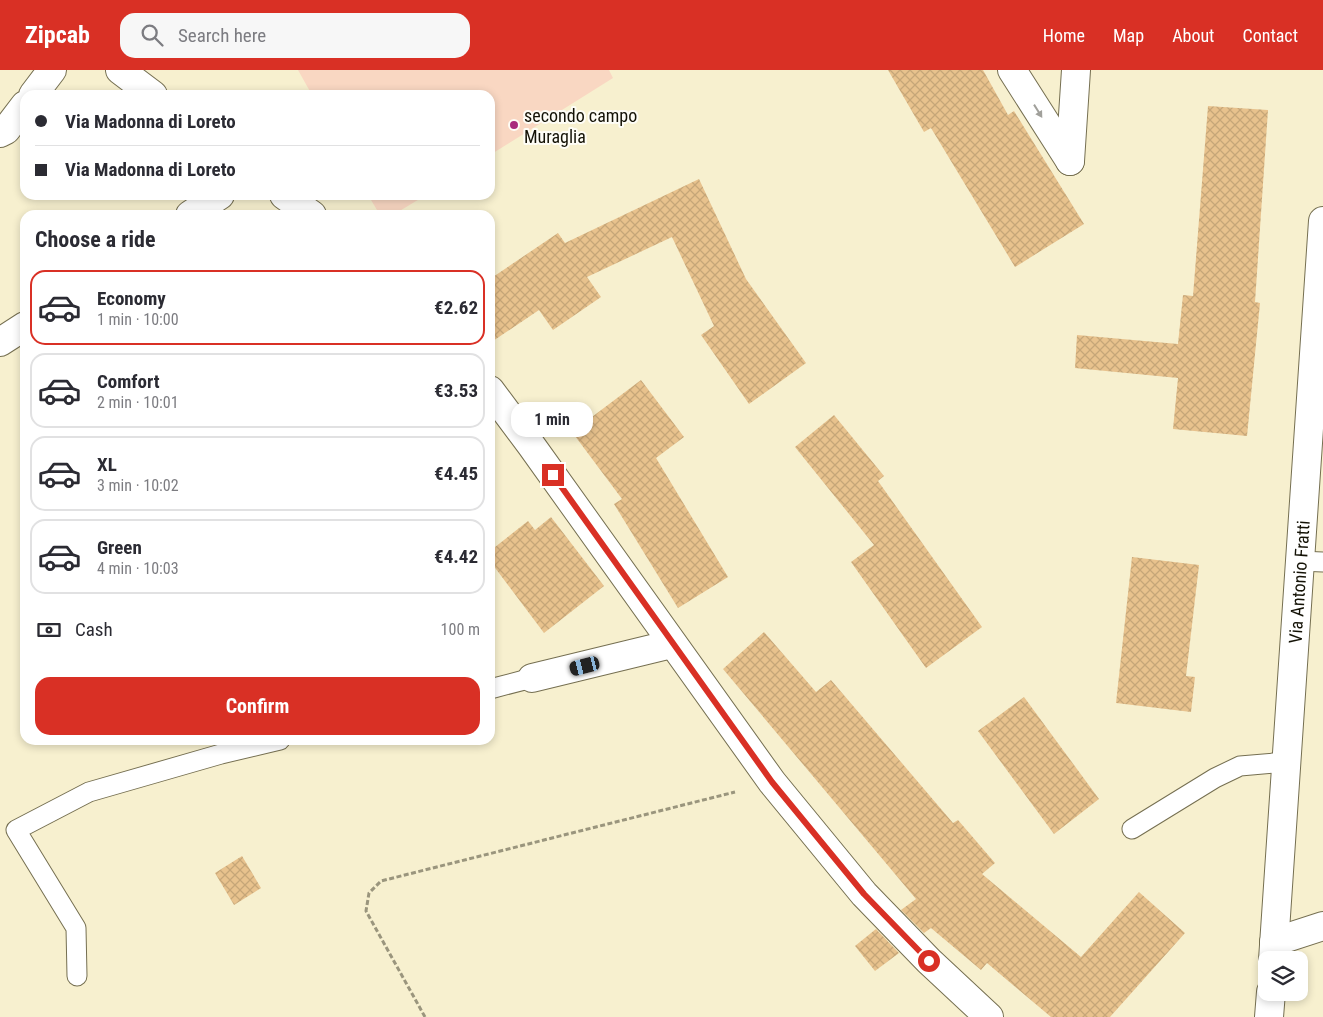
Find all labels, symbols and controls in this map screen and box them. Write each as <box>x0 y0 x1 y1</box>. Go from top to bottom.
search box <box>120 13 470 58</box>
text: Zipcab <box>25 21 90 49</box>
icon: search <box>138 21 166 49</box>
text: Search here <box>178 24 266 47</box>
text: Home <box>1043 25 1085 46</box>
text: Map <box>1113 25 1144 46</box>
text: About <box>1172 25 1214 46</box>
text: Contact <box>1242 25 1298 46</box>
place label: secondo campo Muraglia <box>524 105 637 147</box>
one-way arrow <box>1033 105 1043 118</box>
text: Via Madonna di Loreto <box>65 110 236 133</box>
marker: secondo campo Muraglia <box>508 119 520 131</box>
text: Via Madonna di Loreto <box>65 158 236 181</box>
text: Choose a ride <box>35 227 156 252</box>
icon: car <box>37 285 82 330</box>
text: Economy <box>97 287 166 310</box>
text: €2.62 <box>434 296 478 319</box>
text: 1 min · 10:00 <box>97 310 179 329</box>
icon: car <box>37 368 82 413</box>
text: Comfort <box>97 370 160 393</box>
text: €3.53 <box>434 379 478 402</box>
text: 2 min · 10:01 <box>97 393 179 412</box>
callout: 1 min <box>512 402 594 438</box>
text: 1 min <box>534 410 570 429</box>
icon: car <box>37 451 82 496</box>
text: XL <box>97 453 117 476</box>
text: €4.45 <box>434 462 478 485</box>
route end <box>542 464 564 486</box>
text: 3 min · 10:02 <box>97 476 179 495</box>
street label: Via Antonio Fratti <box>1284 520 1313 644</box>
icon: car <box>37 534 82 579</box>
text: Green <box>97 536 142 559</box>
text: €4.42 <box>434 545 478 568</box>
text: 4 min · 10:03 <box>97 559 179 578</box>
icon: cash <box>35 616 63 644</box>
text: Cash <box>75 618 113 641</box>
text: 100 m <box>441 620 480 639</box>
car <box>568 655 601 677</box>
button: Confirm <box>35 677 480 735</box>
route start <box>918 950 940 972</box>
map controls <box>1258 951 1308 1001</box>
button: layers <box>1258 951 1308 1001</box>

